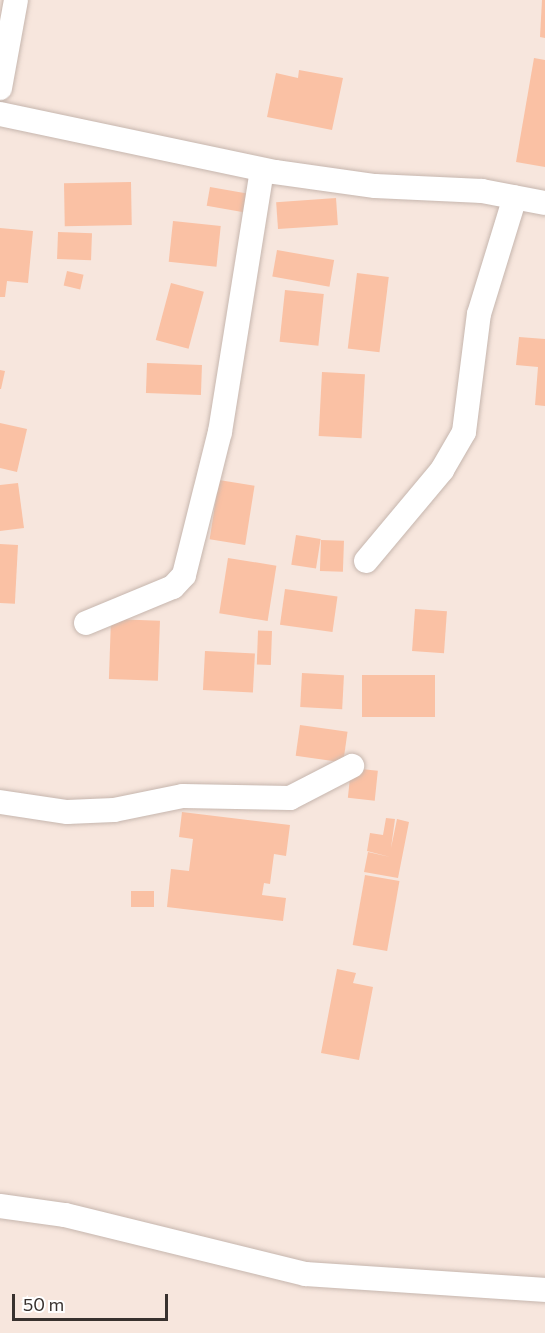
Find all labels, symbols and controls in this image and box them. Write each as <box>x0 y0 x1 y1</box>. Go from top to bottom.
scale bar <box>15 1282 171 1320</box>
text: 50 m <box>23 1293 64 1315</box>

